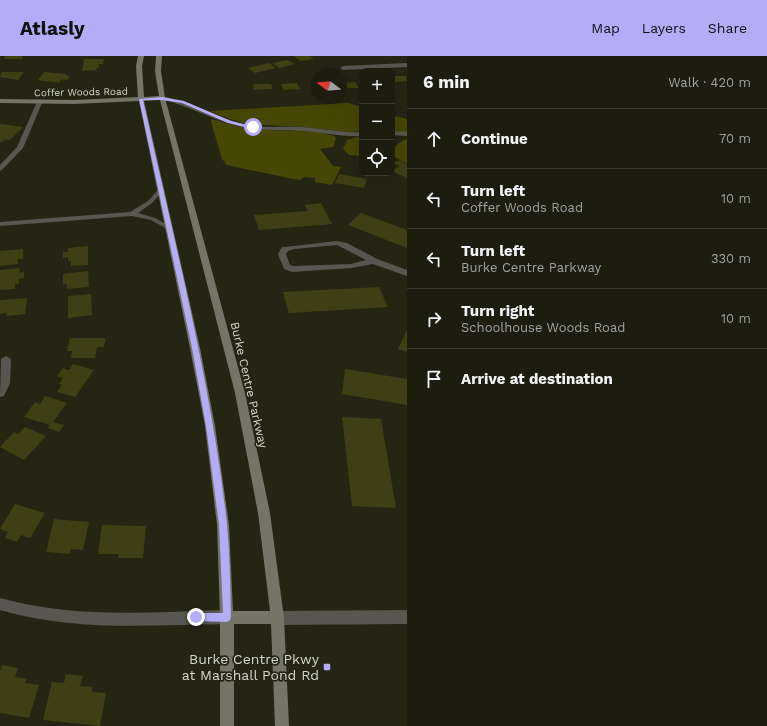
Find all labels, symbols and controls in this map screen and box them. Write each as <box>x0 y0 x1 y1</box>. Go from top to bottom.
text: Atlasly <box>20 17 85 40</box>
text: Map <box>591 20 620 36</box>
text: Layers <box>642 20 686 36</box>
text: Share <box>708 20 747 36</box>
north arrow <box>311 68 347 104</box>
map controls <box>359 68 395 176</box>
button: + <box>359 68 395 104</box>
text: 6 min <box>423 72 470 92</box>
text: Walk · 420 m <box>668 75 751 90</box>
street label: Coffer Woods Road <box>34 86 128 98</box>
button: − <box>359 104 395 140</box>
route start <box>244 118 262 136</box>
icon: ahead <box>423 128 445 150</box>
text: Continue <box>461 130 528 148</box>
text: 70 m <box>719 131 751 146</box>
button: locate <box>359 140 395 176</box>
text: Turn left <box>461 182 525 200</box>
icon: left <box>423 188 445 210</box>
text: 10 m <box>721 191 751 206</box>
text: Coffer Woods Road <box>461 200 583 215</box>
text: Turn left <box>461 242 525 260</box>
icon: left <box>423 248 445 270</box>
text: 330 m <box>711 251 751 266</box>
text: Burke Centre Parkway <box>461 260 601 275</box>
text: Turn right <box>461 302 534 320</box>
icon: right <box>423 308 445 330</box>
text: 10 m <box>721 311 751 326</box>
street label: Burke Centre Parkway <box>228 320 271 450</box>
text: Schoolhouse Woods Road <box>461 320 625 335</box>
icon: arrive <box>423 368 445 390</box>
text: Arrive at destination <box>461 370 613 388</box>
route end <box>187 608 205 626</box>
place label: Burke Centre Pkwy at Marshall Pond Rd <box>182 651 320 683</box>
marker: Burke Centre Pkwy at Marshall Pond Rd <box>322 662 332 672</box>

